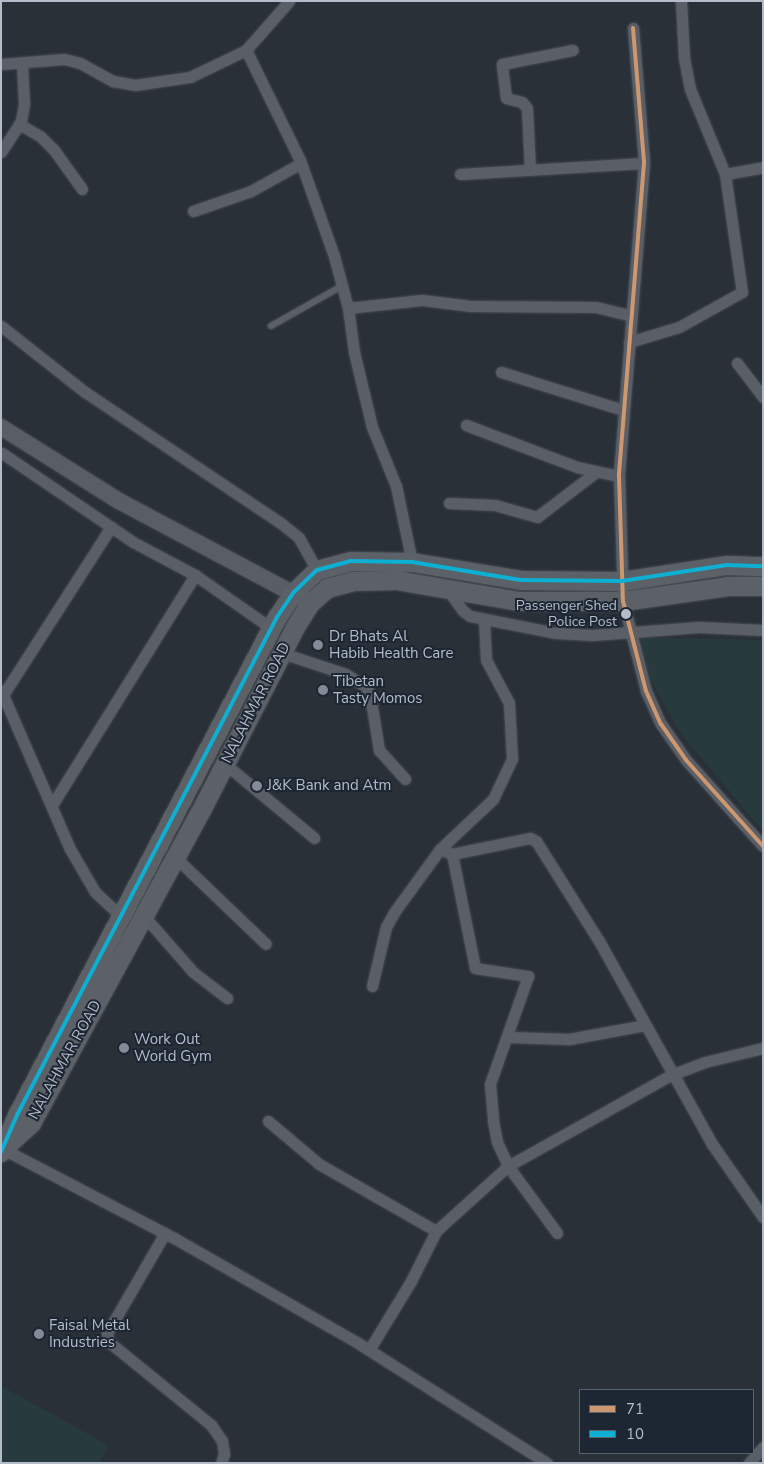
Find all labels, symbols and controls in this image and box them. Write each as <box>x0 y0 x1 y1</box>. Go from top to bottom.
place label: Passenger Shed Police Post <box>516 598 617 630</box>
marker: Passenger Shed Police Post <box>621 609 631 619</box>
place label: Dr Bhats Al Habib Health Care <box>329 627 454 662</box>
marker: Dr Bhats Al Habib Health Care <box>311 638 325 652</box>
street label: NALAHMAR ROAD <box>218 640 294 766</box>
place label: Tibetan Tasty Momos <box>333 672 422 707</box>
marker: Tibetan Tasty Momos <box>317 684 329 696</box>
place label: J&K Bank and Atm <box>267 777 391 795</box>
marker: J&K Bank and Atm <box>251 780 263 792</box>
street label: NALAHMAR ROAD <box>25 997 105 1123</box>
place label: Work Out World Gym <box>134 1030 212 1065</box>
marker: Work Out World Gym <box>118 1042 130 1054</box>
place label: Faisal Metal Industries <box>49 1316 130 1351</box>
marker: Faisal Metal Industries <box>33 1328 45 1340</box>
legend <box>579 1389 754 1454</box>
text: 71 <box>626 1399 644 1419</box>
text: 10 <box>626 1424 644 1444</box>

